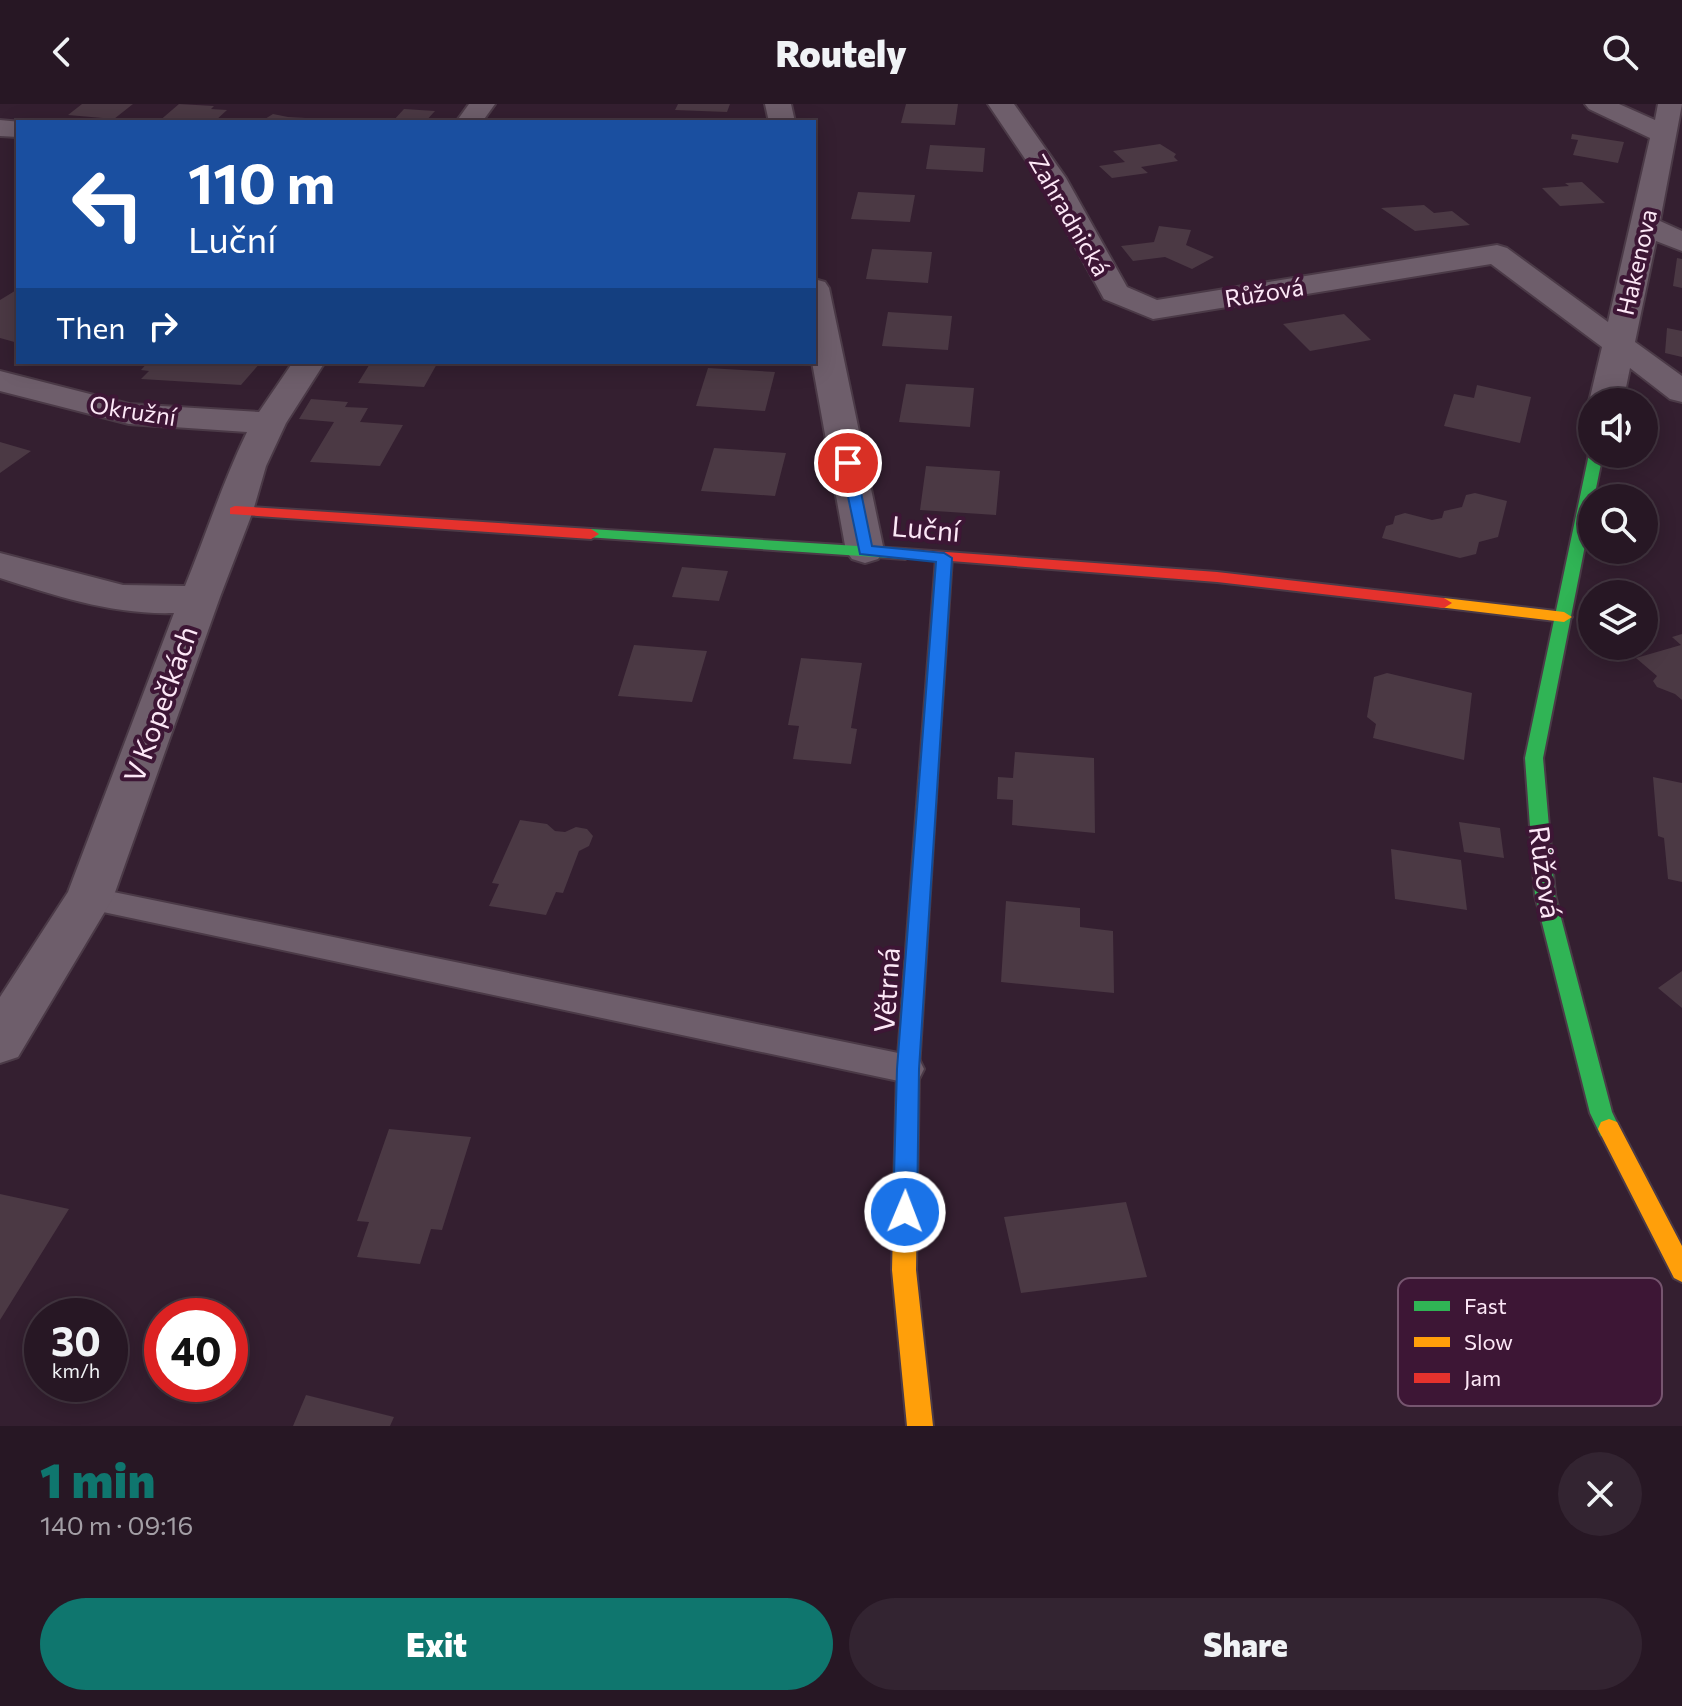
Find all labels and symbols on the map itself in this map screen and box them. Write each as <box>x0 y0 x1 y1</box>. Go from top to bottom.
street label: Zahradnická <box>1024 149 1116 281</box>
street label: Hakenova <box>1610 206 1662 318</box>
street label: Růžová <box>1222 271 1306 313</box>
street label: Okružní <box>88 389 179 431</box>
pin <box>814 429 882 497</box>
street label: Luční <box>890 508 963 548</box>
street label: V Kopečkách <box>116 621 204 787</box>
street label: Růžová <box>1523 824 1569 920</box>
street label: Větrná <box>866 946 906 1034</box>
position arrow <box>863 1170 947 1254</box>
legend <box>1398 1278 1662 1406</box>
text: Fast <box>1464 1292 1507 1319</box>
speed limit sign: 40 <box>144 1298 248 1402</box>
text: Slow <box>1464 1328 1513 1355</box>
text: Jam <box>1464 1364 1501 1391</box>

